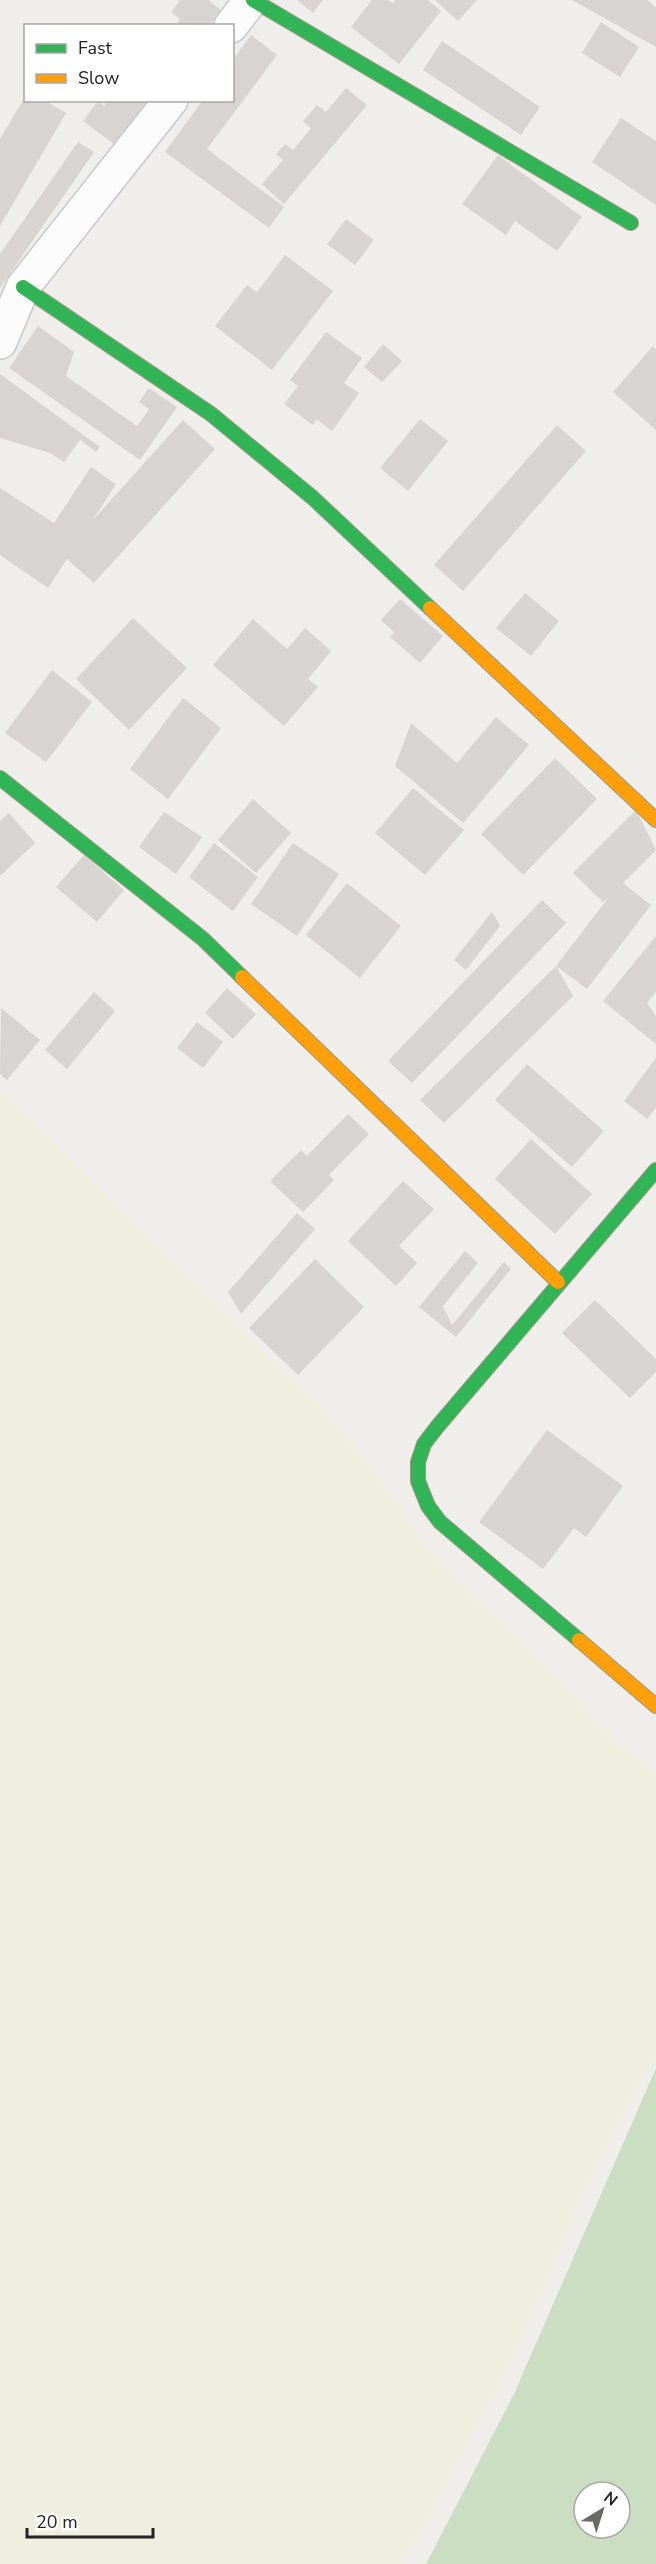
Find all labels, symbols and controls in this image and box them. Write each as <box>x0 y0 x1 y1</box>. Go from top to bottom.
legend <box>24 24 234 102</box>
text: Fast <box>78 36 113 60</box>
text: Slow <box>78 66 119 90</box>
north arrow <box>572 2480 632 2540</box>
text: N <box>599 2487 622 2511</box>
scale bar <box>27 2501 153 2539</box>
text: 20 m <box>36 2510 78 2534</box>

